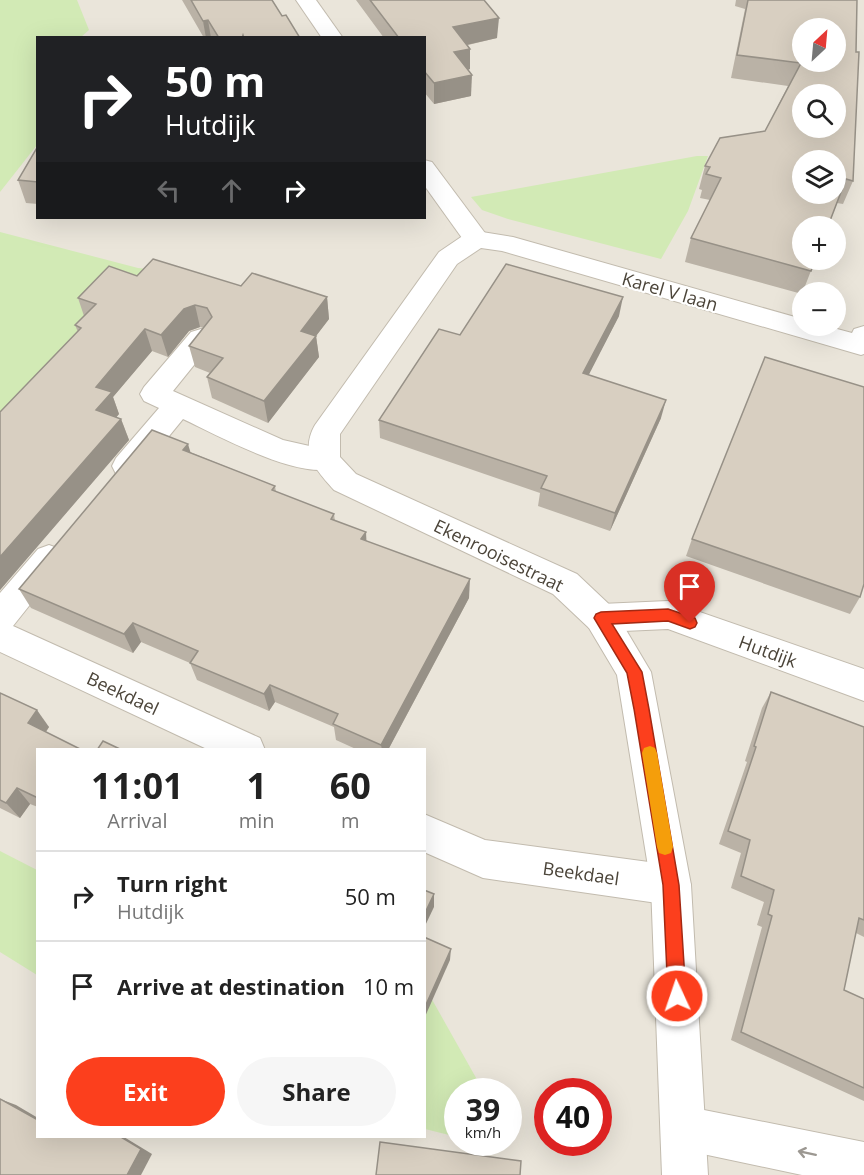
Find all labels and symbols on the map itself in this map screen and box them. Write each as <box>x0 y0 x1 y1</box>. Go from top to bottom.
north arrow <box>792 18 846 72</box>
street label: Karel V laan <box>619 266 721 316</box>
street label: Ekenrooisestraat <box>430 513 568 597</box>
pin <box>664 561 715 623</box>
street label: Hutdijk <box>736 629 801 673</box>
street label: Beekdael <box>83 666 163 720</box>
street label: Beekdael <box>541 856 621 890</box>
position arrow <box>645 964 709 1028</box>
speed limit sign: 40 <box>534 1078 612 1156</box>
one-way arrow <box>797 1147 817 1158</box>

